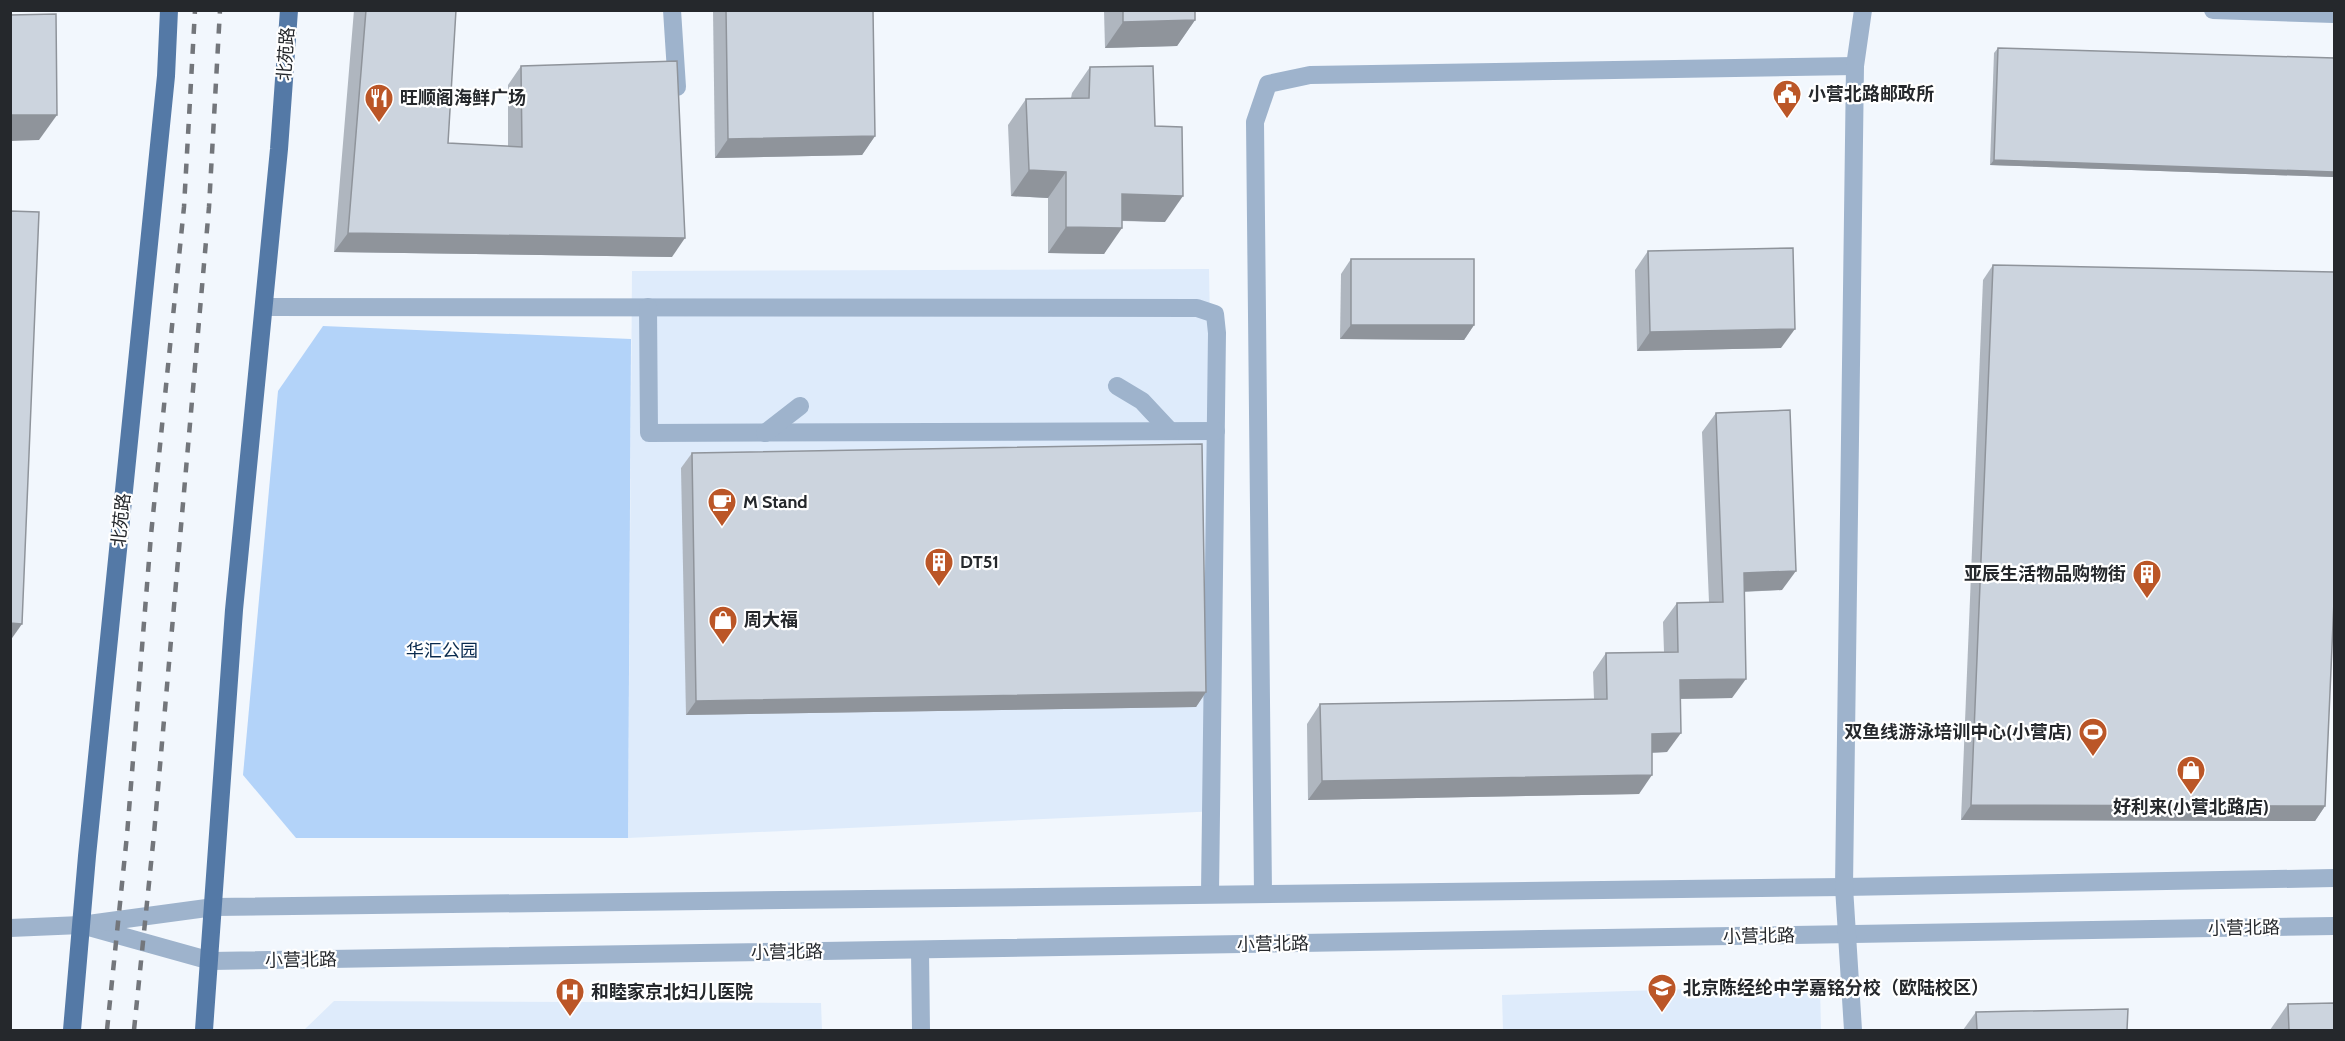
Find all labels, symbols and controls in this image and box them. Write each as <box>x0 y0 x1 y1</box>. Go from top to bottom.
street label: 北苑路 <box>273 26 299 82</box>
public building icon: 小营北路邮政所 <box>1771 78 1803 120</box>
restaurant icon: 旺顺阁海鲜广场 <box>363 82 395 124</box>
place label: 小营北路邮政所 <box>1808 83 1934 105</box>
place label: 旺顺阁海鲜广场 <box>400 87 526 109</box>
cafe icon: M Stand <box>706 486 738 528</box>
place label: M Stand <box>743 491 808 513</box>
street label: 北苑路 <box>107 492 135 548</box>
building icon: DT51 <box>923 546 955 588</box>
place label: DT51 <box>960 551 999 573</box>
building icon: 亚辰生活物品购物街 <box>2131 558 2163 600</box>
place label: 亚辰生活物品购物街 <box>1964 563 2126 585</box>
shop icon: 周大福 <box>707 604 739 646</box>
place label: 周大福 <box>744 609 798 631</box>
park label: 华汇公园 <box>406 640 478 662</box>
sports icon: 双鱼线游泳培训中心(小营店) <box>2077 716 2109 758</box>
place label: 双鱼线游泳培训中心(小营店) <box>1844 721 2072 743</box>
shop icon: 好利来(小营北路店) <box>2175 754 2207 796</box>
place label: 好利来(小营北路店) <box>2113 796 2269 818</box>
street label: 小营北路 <box>2208 916 2280 940</box>
street label: 小营北路 <box>1723 924 1795 948</box>
street label: 小营北路 <box>1237 932 1309 956</box>
street label: 小营北路 <box>751 940 823 964</box>
street label: 小营北路 <box>265 948 337 972</box>
school or university icon: 北京陈经纶中学嘉铭分校（欧陆校区） <box>1646 972 1678 1014</box>
hospital icon: 和睦家京北妇儿医院 <box>554 976 586 1018</box>
place label: 北京陈经纶中学嘉铭分校（欧陆校区） <box>1683 977 1989 999</box>
place label: 和睦家京北妇儿医院 <box>591 981 753 1003</box>

